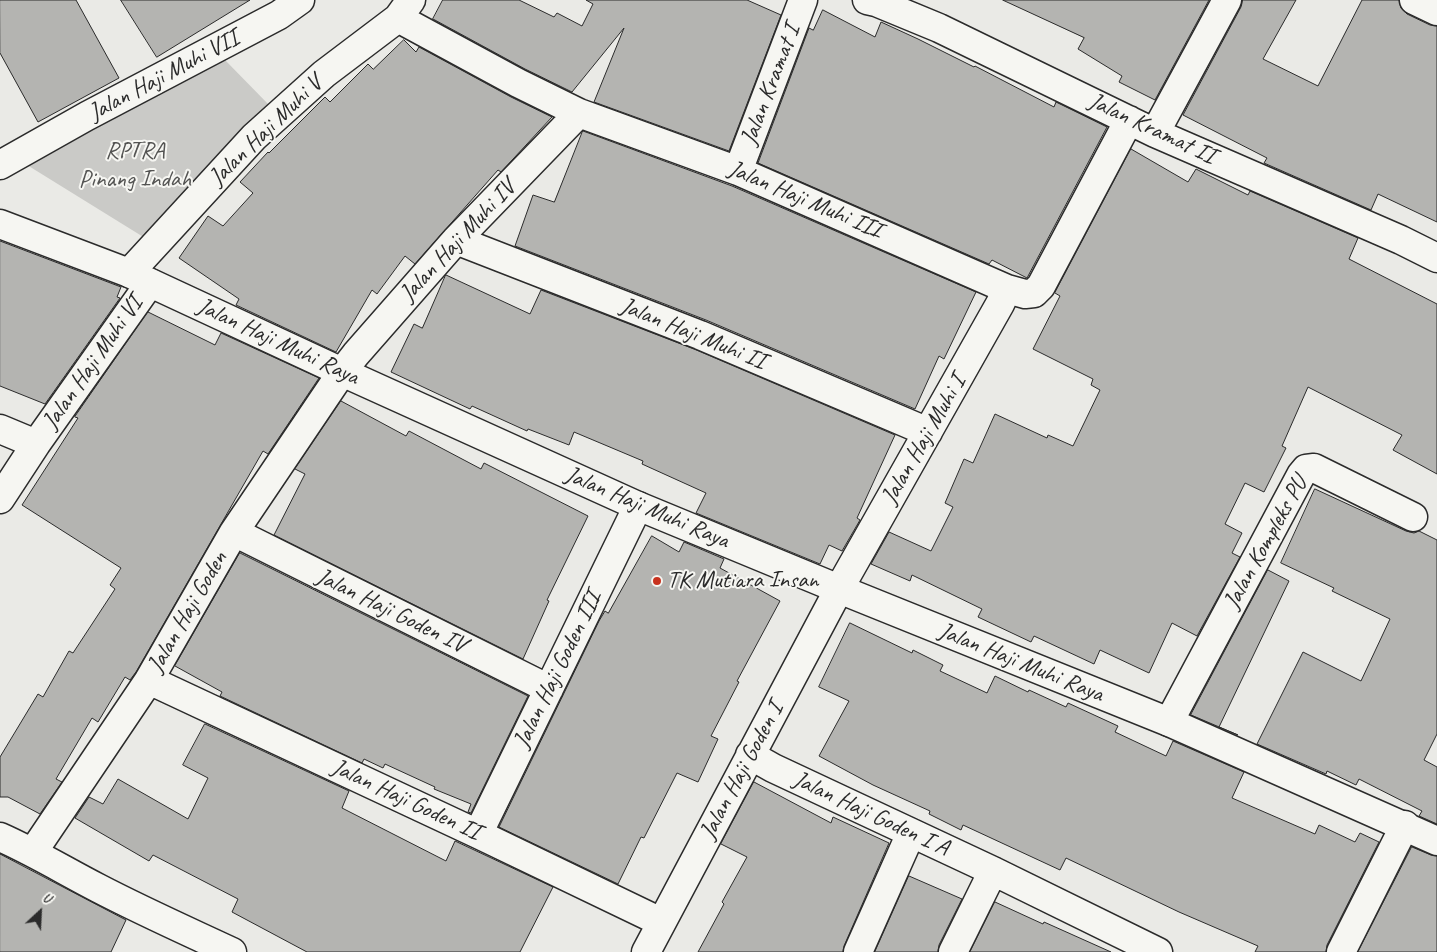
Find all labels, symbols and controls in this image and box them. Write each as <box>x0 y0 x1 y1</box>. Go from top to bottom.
street label: Jalan Kramat I <box>735 21 807 149</box>
street label: Jalan Haji Muhi VII <box>84 24 244 128</box>
street label: Jalan Haji Muhi V <box>203 70 329 192</box>
street label: Jalan Kramat II <box>1084 87 1220 171</box>
park label: RPTRA Pinang Indah <box>79 138 191 194</box>
street label: Jalan Haji Muhi III <box>724 155 886 245</box>
street label: Jalan Haji Muhi IV <box>394 174 522 308</box>
street label: Jalan Haji Muhi VI <box>37 291 149 435</box>
street label: Jalan Haji Muhi Raya <box>193 292 363 392</box>
street label: Jalan Haji Muhi II <box>616 292 770 376</box>
street label: Jalan Haji Muhi I <box>876 370 972 510</box>
street label: Jalan Haji Muhi Raya <box>561 461 733 555</box>
street label: Jalan Kompleks PU <box>1218 472 1314 614</box>
street label: Jalan Haji Goden <box>142 546 234 678</box>
street label: Jalan Haji Goden IV <box>311 562 471 660</box>
place label: TK Mutiara Insan <box>667 567 818 595</box>
marker: TK Mutiara Insan <box>651 575 663 587</box>
street label: Jalan Haji Goden III <box>508 587 608 753</box>
street label: Jalan Haji Muhi Raya <box>935 617 1107 709</box>
street label: Jalan Haji Goden I <box>694 698 790 844</box>
street label: Jalan Haji Goden II <box>327 753 485 847</box>
street label: Jalan Haji Goden I A <box>789 765 953 863</box>
north arrow <box>15 887 65 937</box>
text: U <box>40 889 53 907</box>

